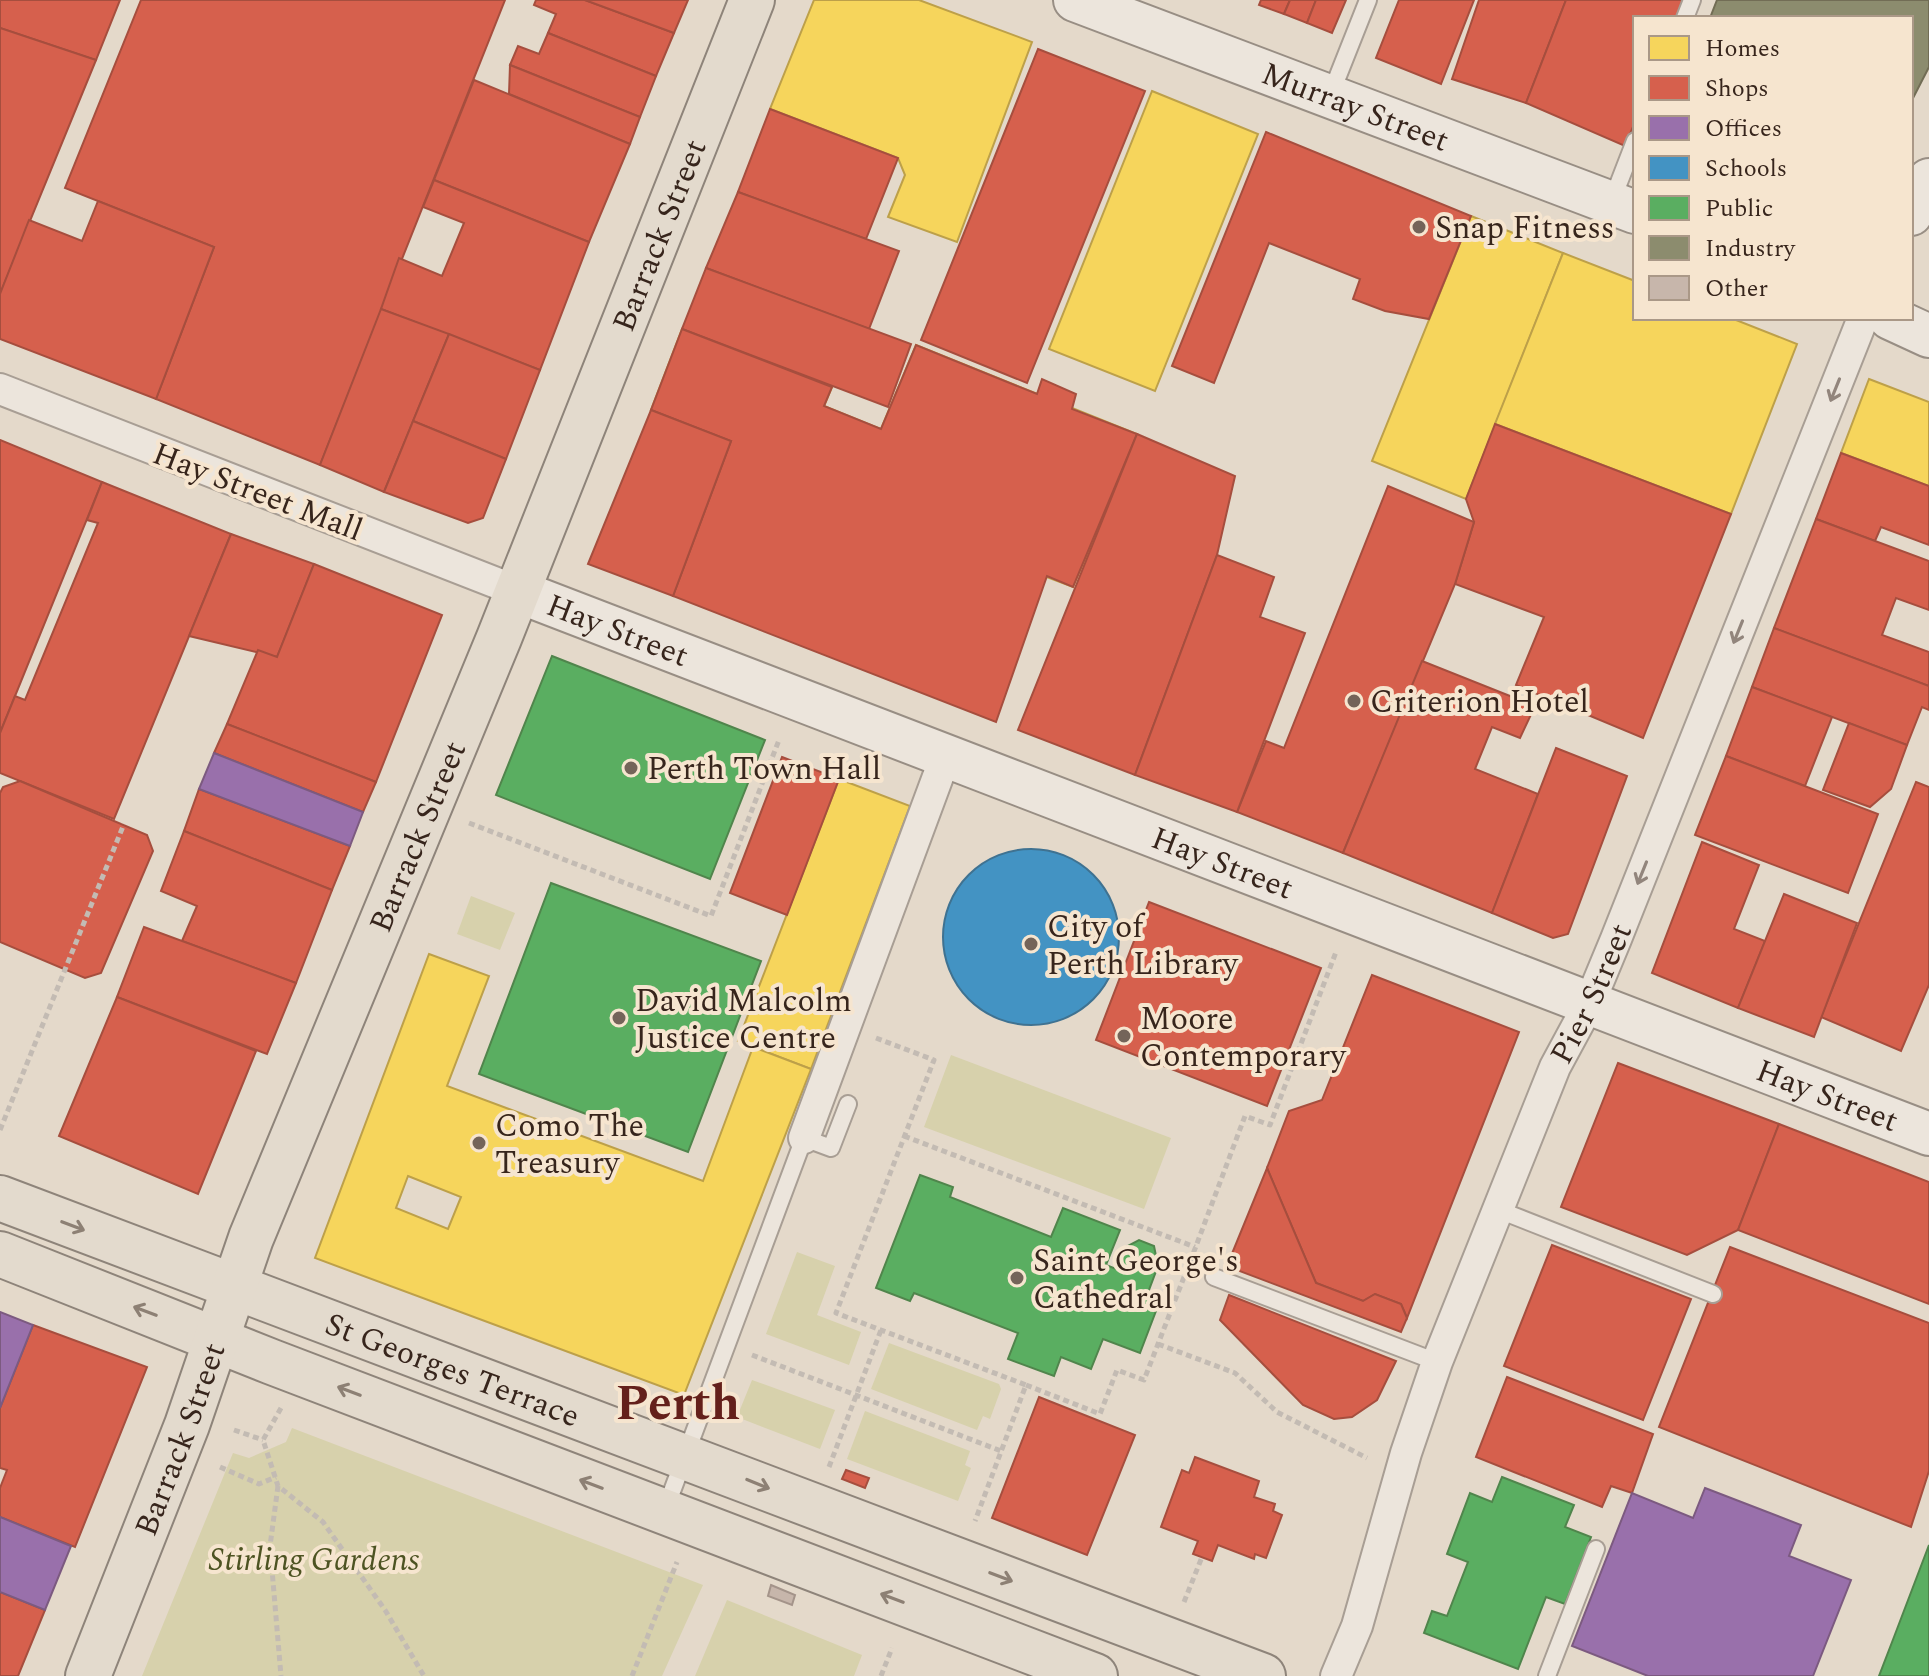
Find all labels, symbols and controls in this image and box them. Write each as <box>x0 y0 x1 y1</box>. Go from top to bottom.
legend <box>1633 16 1913 320</box>
text: Homes <box>1705 31 1780 67</box>
street label: Murray Street <box>1254 50 1456 165</box>
text: Shops <box>1705 71 1769 107</box>
text: Offices <box>1705 111 1782 147</box>
street label: Barrack Street <box>600 132 720 339</box>
text: Schools <box>1705 151 1787 187</box>
text: Public <box>1705 191 1773 227</box>
place label: Snap Fitness <box>1435 204 1615 253</box>
marker: Snap Fitness <box>1410 218 1428 236</box>
text: Industry <box>1705 231 1797 267</box>
text: Other <box>1705 271 1768 307</box>
one-way arrow <box>1826 377 1841 402</box>
street label: Hay Street Mall <box>145 430 370 555</box>
street label: Hay Street <box>539 582 696 681</box>
one-way arrow <box>1730 619 1744 644</box>
place label: Criterion Hotel <box>1370 678 1589 727</box>
marker: Criterion Hotel <box>1345 692 1363 710</box>
street label: Barrack Street <box>357 734 480 940</box>
place label: Perth Town Hall <box>647 745 881 794</box>
marker: Perth Town Hall <box>622 759 640 777</box>
street label: Hay Street <box>1144 814 1300 913</box>
one-way arrow <box>1634 860 1648 885</box>
place label: City of Perth Library <box>1047 903 1239 989</box>
street label: Pier Street <box>1538 916 1646 1073</box>
marker: City of Perth Library <box>1022 935 1040 953</box>
place label: David Malcolm Justice Centre <box>635 977 852 1063</box>
place label: Moore Contemporary <box>1140 995 1347 1081</box>
marker: David Malcolm Justice Centre <box>610 1009 628 1027</box>
marker: Moore Contemporary <box>1115 1027 1133 1045</box>
street label: Hay Street <box>1749 1047 1905 1146</box>
place label: Como The Treasury <box>495 1102 644 1188</box>
marker: Como The Treasury <box>470 1134 488 1152</box>
one-way arrow <box>60 1220 85 1234</box>
place label: Saint George's Cathedral <box>1033 1237 1239 1323</box>
marker: Saint George's Cathedral <box>1008 1269 1026 1287</box>
street label: St Georges Terrace <box>318 1300 587 1441</box>
one-way arrow <box>133 1303 158 1317</box>
street label: Barrack Street <box>122 1336 239 1544</box>
district label: Perth <box>616 1368 740 1441</box>
one-way arrow <box>337 1383 361 1397</box>
one-way arrow <box>579 1476 604 1490</box>
one-way arrow <box>745 1478 770 1492</box>
park label: Stirling Gardens <box>209 1536 419 1585</box>
one-way arrow <box>988 1571 1013 1585</box>
one-way arrow <box>880 1590 905 1604</box>

